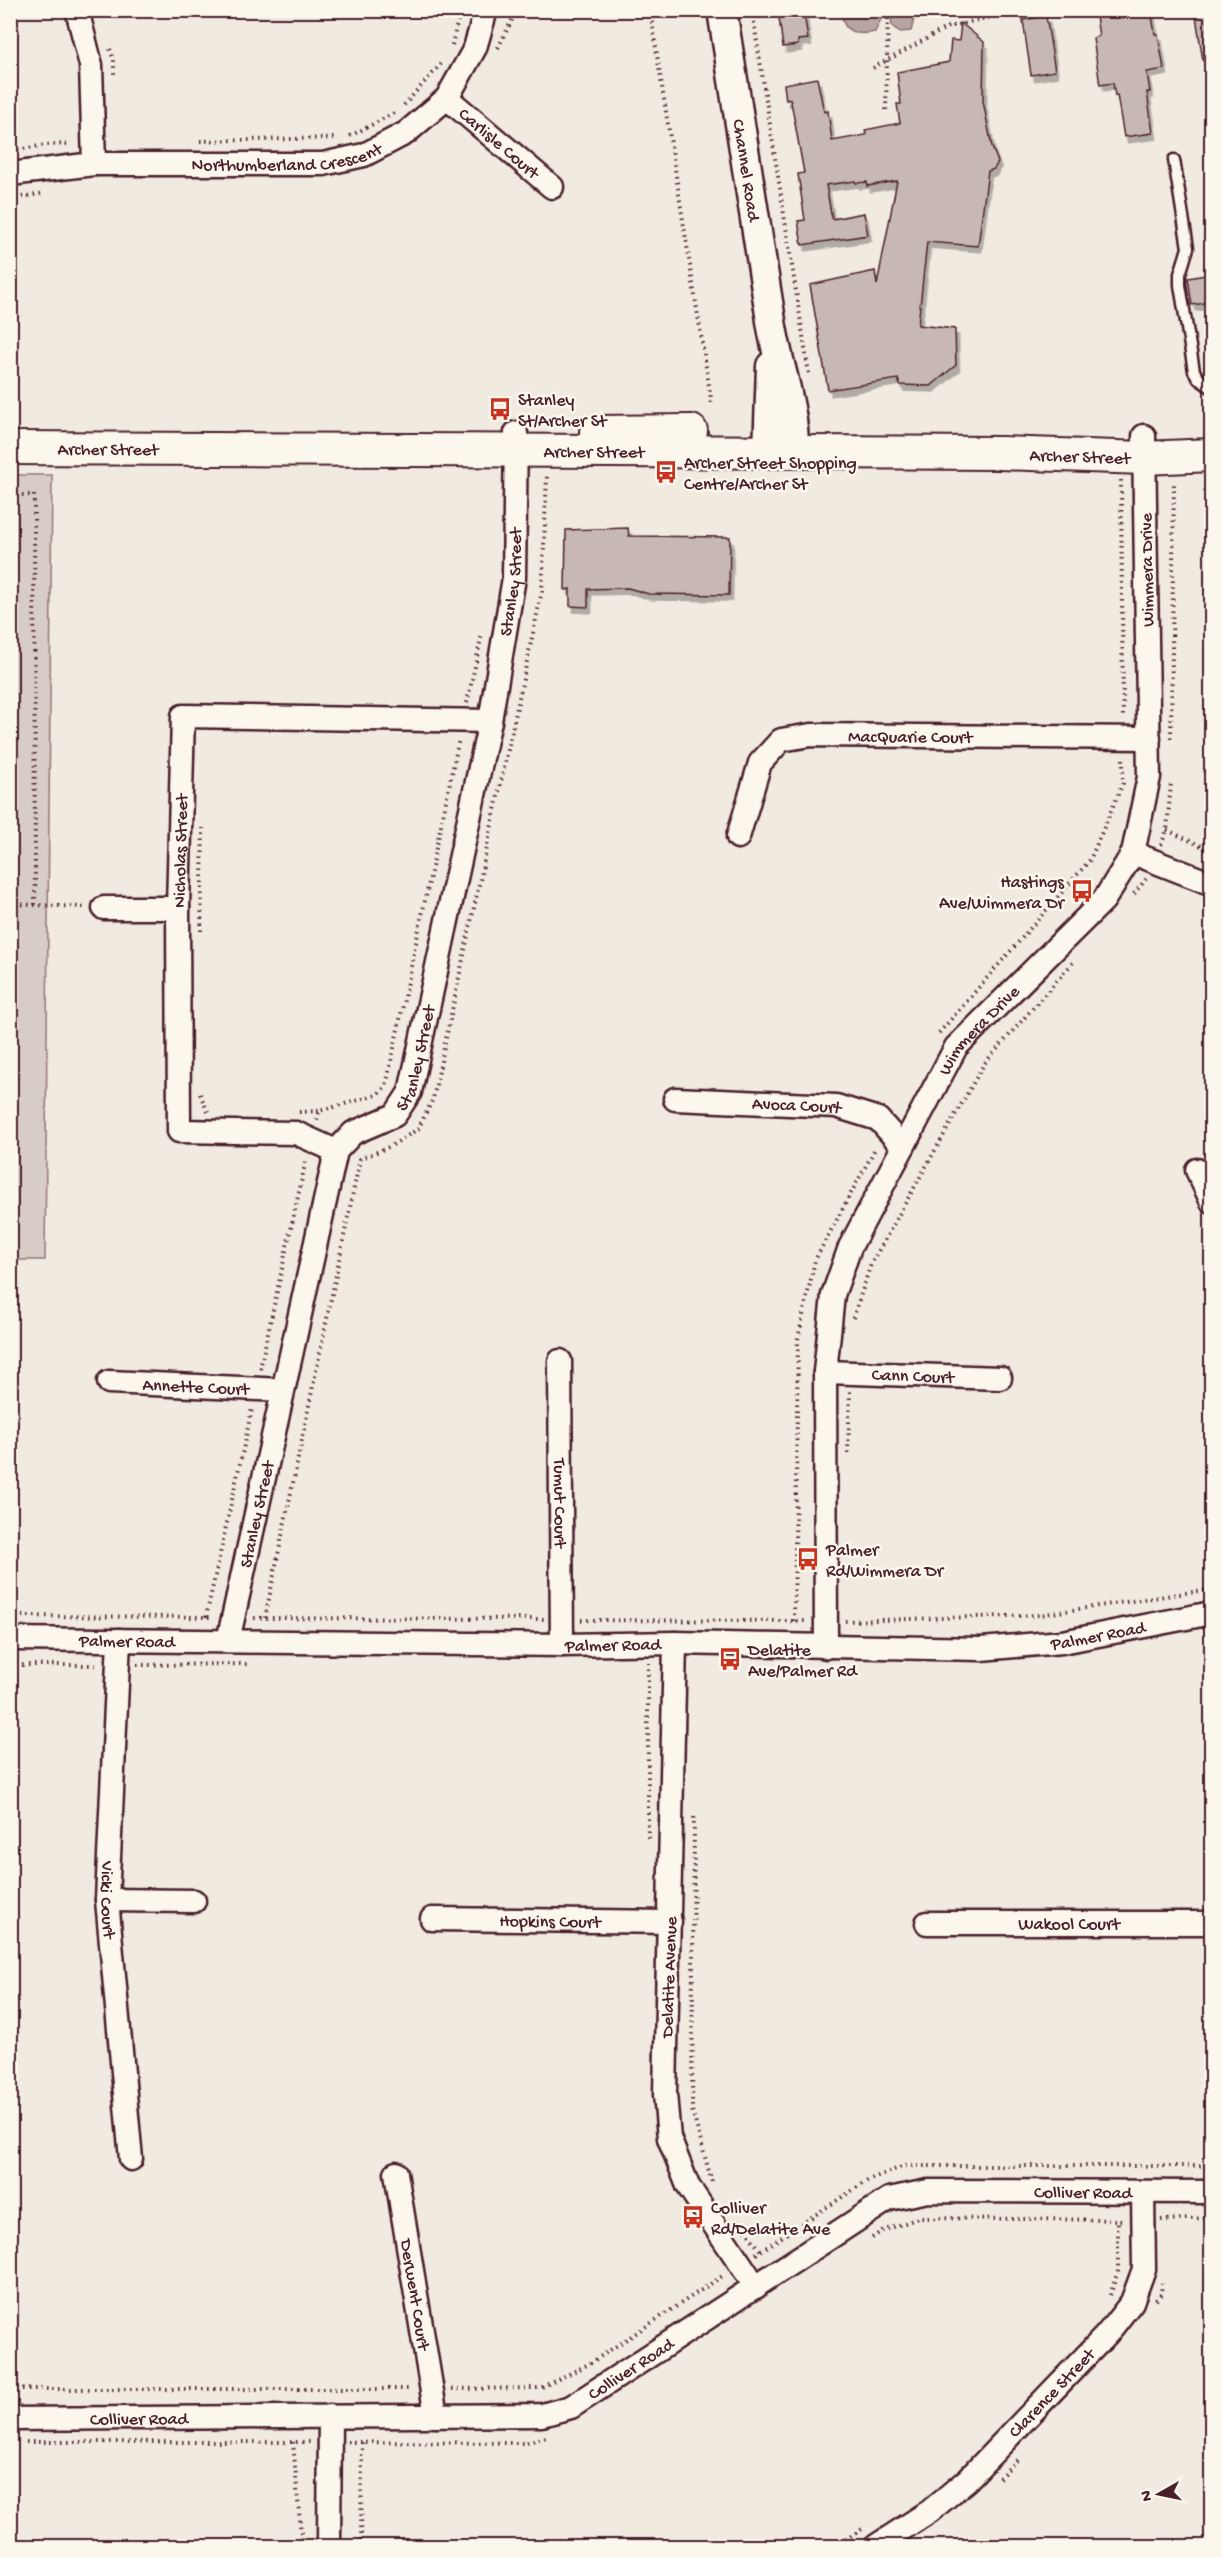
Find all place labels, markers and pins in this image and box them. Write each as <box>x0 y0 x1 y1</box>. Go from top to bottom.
place label: Stanley St/Archer St <box>518 391 608 433</box>
bus stop icon: Stanley St/Archer St <box>487 396 513 422</box>
place label: Archer Street Shopping Centre/Archer St <box>684 454 857 496</box>
bus stop icon: Archer Street Shopping Centre/Archer St <box>653 459 679 485</box>
place label: Hastings Ave/Wimmera Dr <box>939 873 1066 915</box>
bus stop icon: Hastings Ave/Wimmera Dr <box>1069 878 1095 904</box>
place label: Palmer Rd/Wimmera Dr <box>825 1541 945 1583</box>
bus stop icon: Palmer Rd/Wimmera Dr <box>795 1546 821 1572</box>
place label: Delatite Ave/Palmer Rd <box>747 1641 858 1683</box>
bus stop icon: Delatite Ave/Palmer Rd <box>717 1646 743 1672</box>
place label: Colliver Rd/Delatite Ave <box>711 2199 831 2241</box>
bus stop icon: Colliver Rd/Delatite Ave <box>680 2204 706 2230</box>

